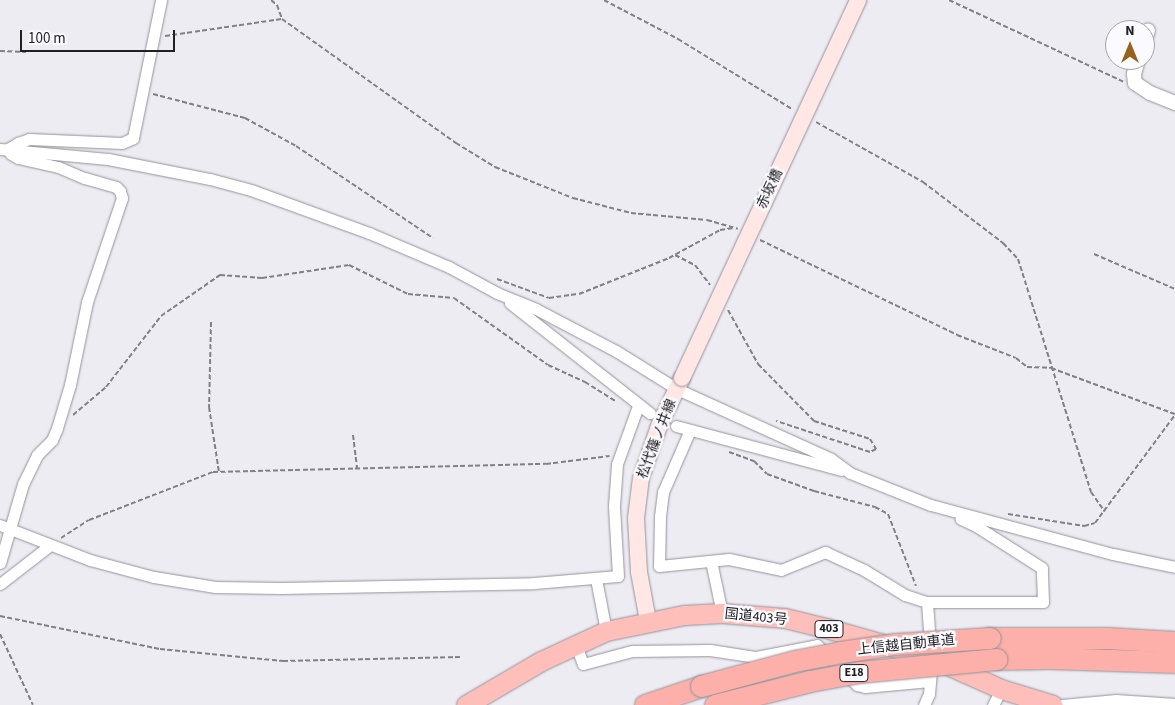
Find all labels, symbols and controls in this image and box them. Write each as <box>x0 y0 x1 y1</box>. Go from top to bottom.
scale bar <box>22 20 178 52</box>
north arrow <box>1105 20 1155 70</box>
text: N <box>1125 21 1135 41</box>
text: 100 m <box>28 28 66 49</box>
street label: 赤坂橋 <box>754 166 786 212</box>
street label: 松代篠ノ井線 <box>634 397 680 481</box>
street label: 国道403号 <box>724 605 788 629</box>
road number: 403 <box>814 620 844 638</box>
street label: 上信越自動車道 <box>856 632 956 658</box>
road number: E18 <box>839 664 869 682</box>

